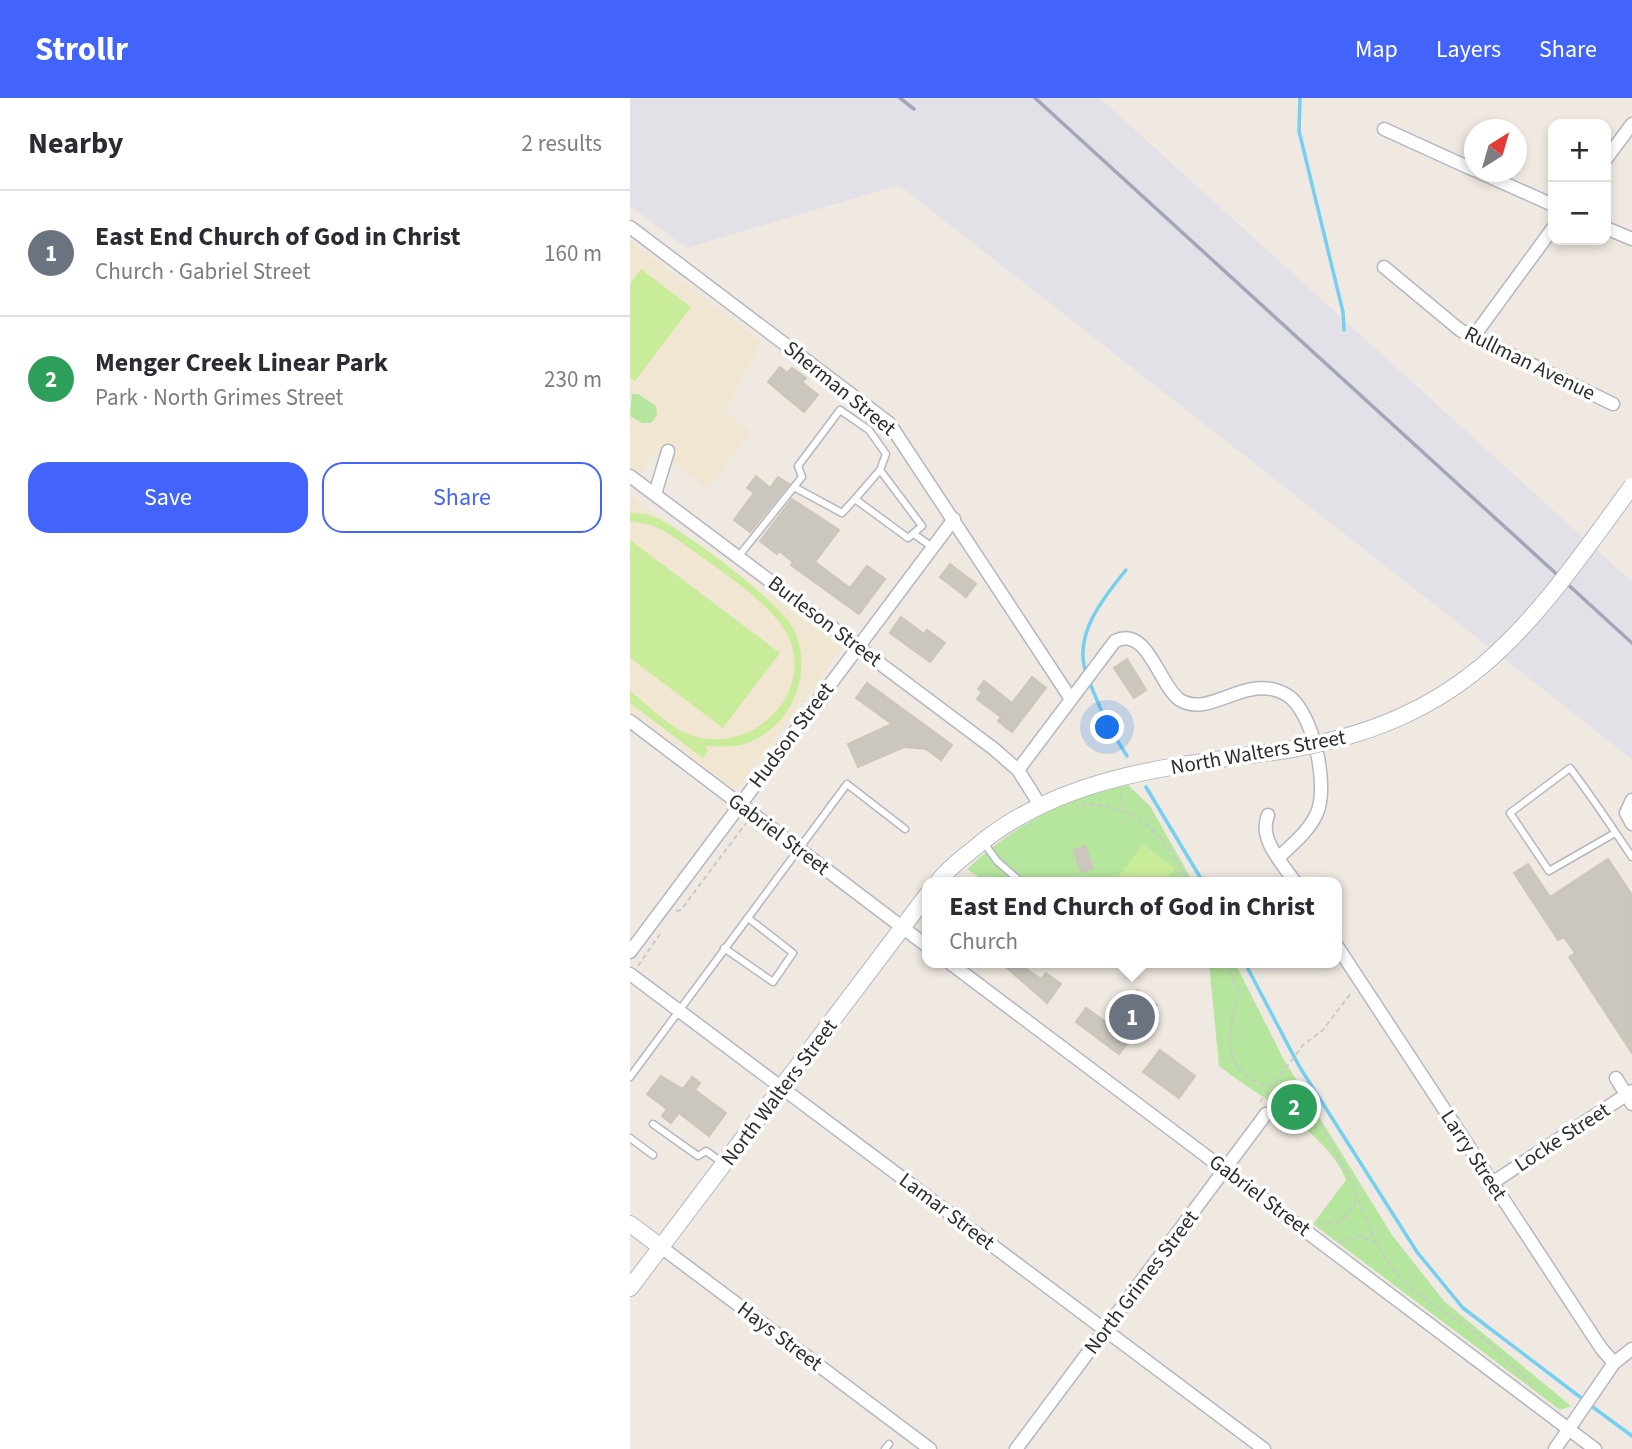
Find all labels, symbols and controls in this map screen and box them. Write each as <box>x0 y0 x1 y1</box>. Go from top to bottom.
text: Strollr <box>35 26 128 73</box>
text: Map <box>1355 32 1398 67</box>
text: Layers <box>1436 32 1501 67</box>
text: Share <box>1539 32 1597 67</box>
north arrow <box>1464 119 1527 182</box>
map controls <box>1548 119 1611 245</box>
button: + <box>1548 119 1611 182</box>
text: Nearby <box>28 122 123 165</box>
text: 2 results <box>522 127 602 160</box>
button: − <box>1548 182 1611 245</box>
text: East End Church of God in Christ <box>95 218 461 255</box>
text: 1 <box>45 237 57 270</box>
text: 160 m <box>544 237 602 270</box>
text: Church · Gabriel Street <box>95 255 310 288</box>
street label: Rullman Avenue <box>1459 318 1601 408</box>
street label: Sherman Street <box>777 333 903 443</box>
text: Menger Creek Linear Park <box>95 344 388 381</box>
text: 2 <box>45 363 57 396</box>
text: 230 m <box>544 363 602 396</box>
text: Park · North Grimes Street <box>95 381 343 414</box>
button: Save <box>28 462 308 533</box>
button: Share <box>322 462 602 533</box>
street label: Burleson Street <box>762 568 888 674</box>
street label: Hudson Street <box>741 676 841 794</box>
your location <box>1090 710 1124 744</box>
street label: North Walters Street <box>1168 722 1348 782</box>
street label: Gabriel Street <box>722 786 836 882</box>
popup <box>922 877 1342 968</box>
text: East End Church of God in Christ <box>949 888 1315 925</box>
text: Church <box>949 925 1018 958</box>
pin: 1 <box>1109 991 1155 1043</box>
street label: North Walters Street <box>714 1012 844 1172</box>
pin: 2 <box>1271 1081 1317 1133</box>
street label: Locke Street <box>1508 1095 1616 1179</box>
street label: Larry Street <box>1434 1104 1514 1206</box>
street label: Gabriel Street <box>1203 1147 1317 1243</box>
street label: Lamar Street <box>893 1165 1001 1257</box>
street label: North Grimes Street <box>1077 1204 1205 1360</box>
street label: Hays Street <box>731 1294 829 1378</box>

